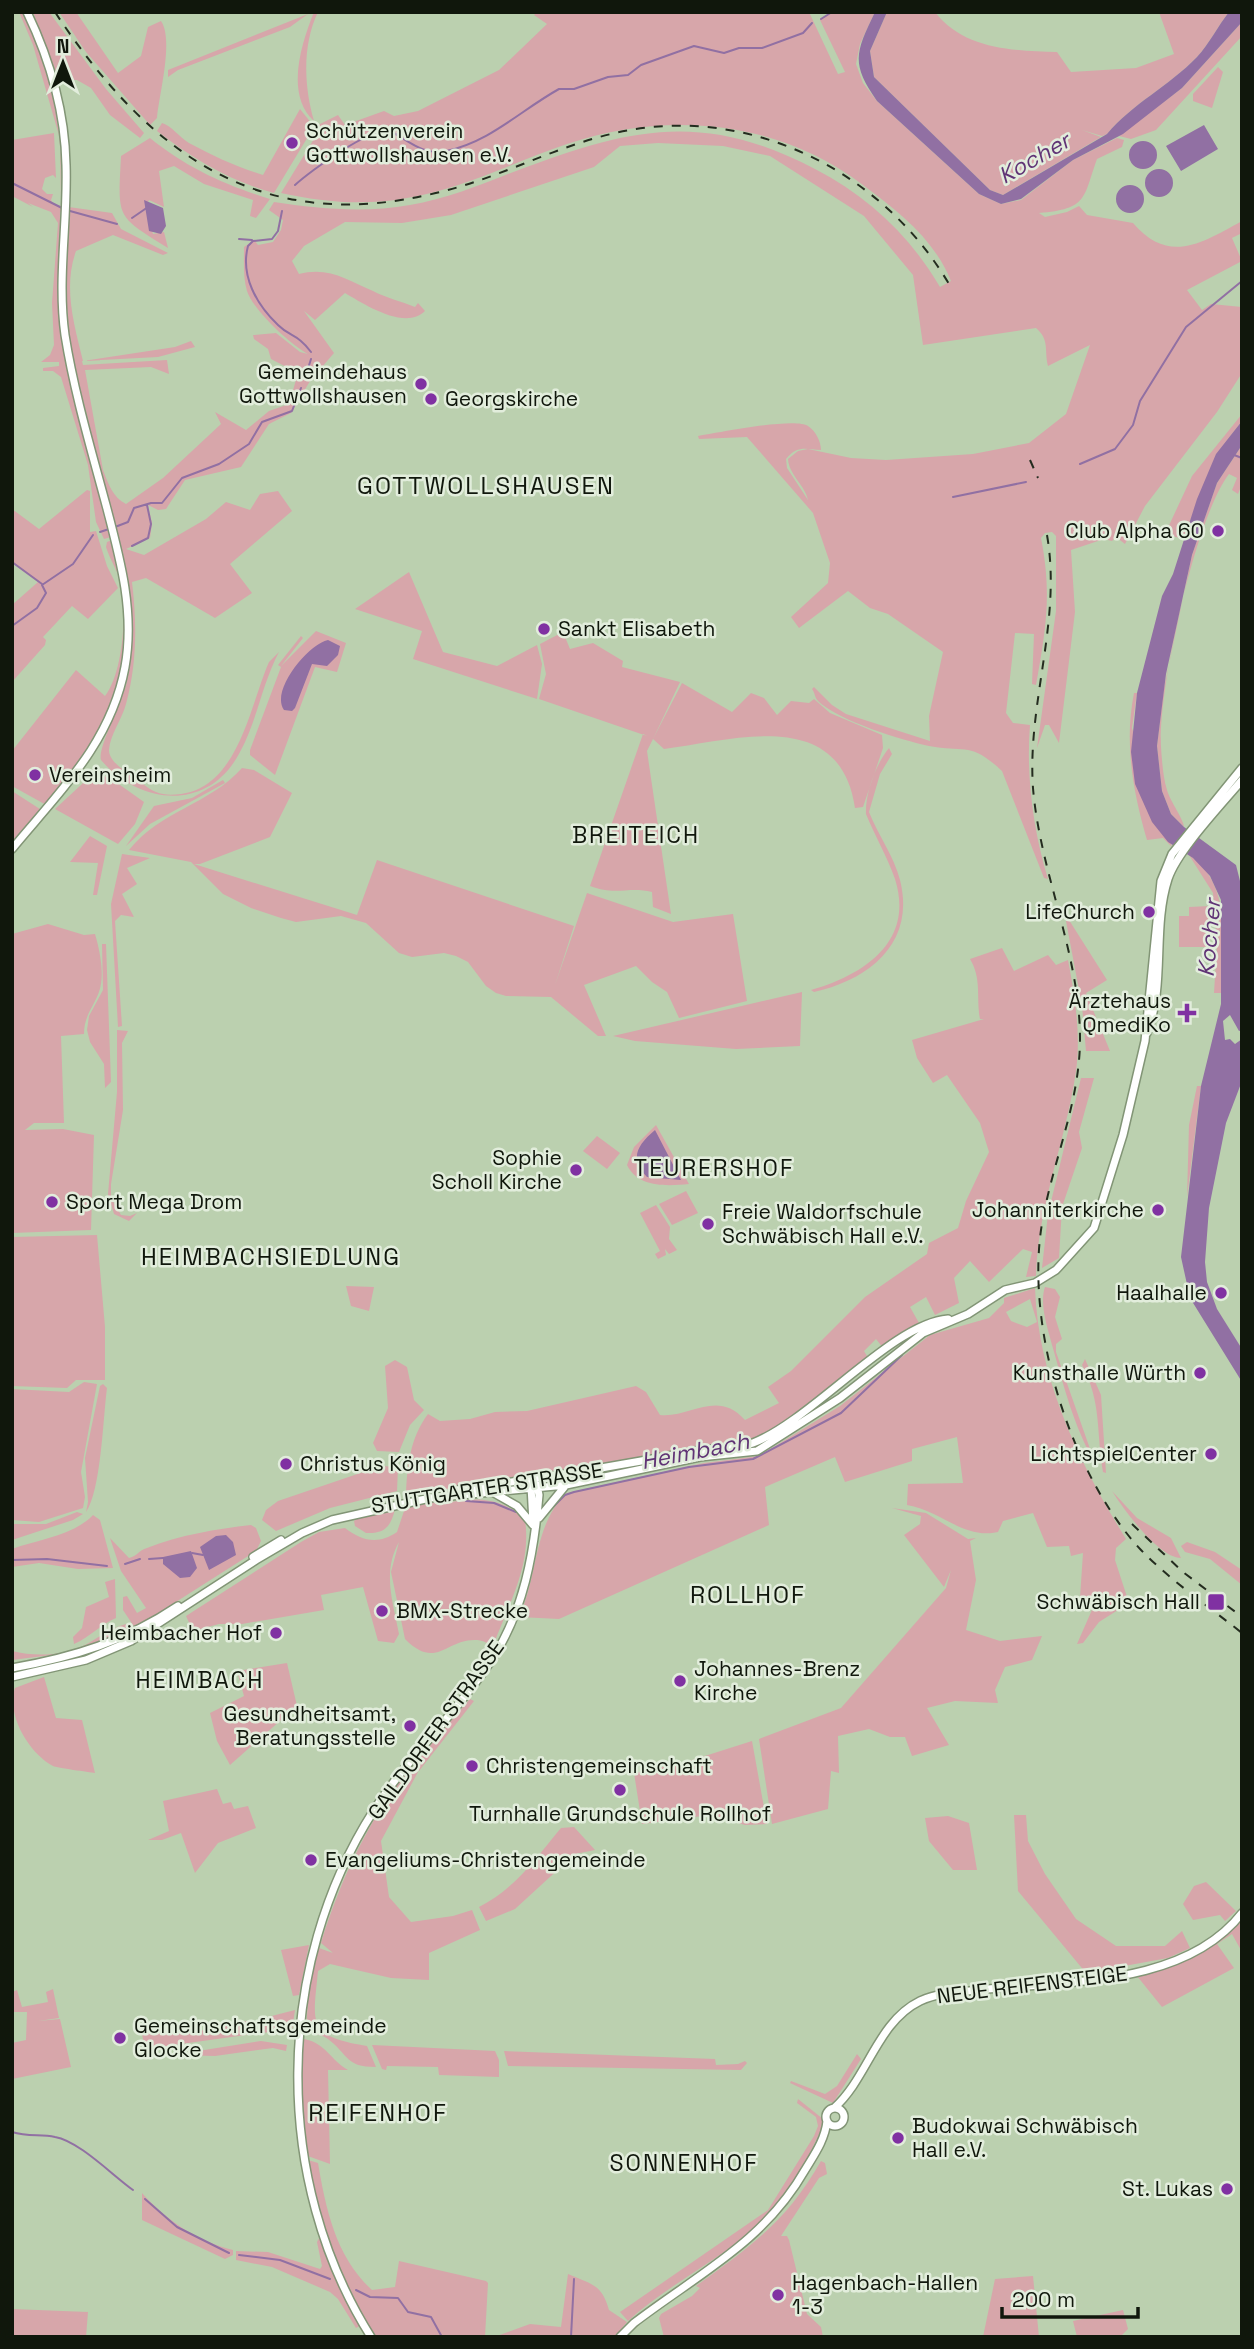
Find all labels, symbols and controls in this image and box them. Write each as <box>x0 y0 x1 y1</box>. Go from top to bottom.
north arrow <box>28 28 98 98</box>
text: N <box>57 34 69 59</box>
place label: Schützenverein Gottwollshausen e.V. <box>306 117 512 168</box>
water label: Kocher <box>993 124 1077 190</box>
marker: Schützenverein Gottwollshausen e.V. <box>284 135 300 151</box>
place label: Gemeindehaus Gottwollshausen <box>239 358 407 409</box>
marker: Gemeindehaus Gottwollshausen <box>413 376 429 392</box>
place label: Georgskirche <box>445 385 578 412</box>
marker: Georgskirche <box>423 391 439 407</box>
district label: GOTTWOLLSHAUSEN <box>357 470 615 501</box>
place label: Club Alpha 60 <box>1065 517 1204 544</box>
marker: Club Alpha 60 <box>1210 523 1226 539</box>
place label: Sankt Elisabeth <box>558 615 715 642</box>
marker: Sankt Elisabeth <box>536 621 552 637</box>
place label: Vereinsheim <box>49 761 171 788</box>
marker: Vereinsheim <box>27 767 43 783</box>
district label: BREITEICH <box>572 820 700 850</box>
water label: Kocher <box>1191 896 1228 978</box>
place label: LifeChurch <box>1025 898 1135 925</box>
marker: LifeChurch <box>1141 904 1157 920</box>
place label: Ärztehaus QmediKo <box>1069 987 1171 1038</box>
marker: Ärztehaus QmediKo <box>1177 1003 1197 1023</box>
place label: Sophie Scholl Kirche <box>432 1144 562 1195</box>
district label: TEURERSHOF <box>634 1153 794 1183</box>
marker: Sophie Scholl Kirche <box>568 1162 584 1178</box>
place label: Sport Mega Drom <box>66 1188 242 1215</box>
marker: Sport Mega Drom <box>44 1194 60 1210</box>
place label: Johanniterkirche <box>972 1196 1144 1223</box>
place label: Freie Waldorfschule Schwäbisch Hall e.V. <box>722 1198 924 1249</box>
marker: Johanniterkirche <box>1150 1202 1166 1218</box>
marker: Freie Waldorfschule Schwäbisch Hall e.V. <box>700 1216 716 1232</box>
district label: HEIMBACHSIEDLUNG <box>141 1241 401 1272</box>
place label: Haalhalle <box>1116 1279 1207 1306</box>
marker: Haalhalle <box>1213 1285 1229 1301</box>
place label: Kunsthalle Würth <box>1013 1359 1186 1386</box>
marker: Kunsthalle Würth <box>1192 1365 1208 1381</box>
water label: Heimbach <box>638 1426 753 1476</box>
place label: LichtspielCenter <box>1030 1440 1197 1467</box>
marker: LichtspielCenter <box>1203 1446 1219 1462</box>
place label: Christus König <box>300 1450 446 1477</box>
marker: Christus König <box>278 1456 294 1472</box>
street label: STUTTGARTER STRASSE <box>369 1456 605 1519</box>
district label: ROLLHOF <box>690 1579 806 1610</box>
place label: Schwäbisch Hall <box>1036 1588 1200 1615</box>
marker: Schwäbisch Hall <box>1206 1592 1226 1612</box>
place label: BMX-Strecke <box>396 1597 528 1624</box>
marker: BMX-Strecke <box>374 1603 390 1619</box>
place label: Heimbacher Hof <box>100 1619 262 1646</box>
marker: Heimbacher Hof <box>268 1625 284 1641</box>
street label: GAILDORFER STRASSE <box>361 1635 510 1825</box>
place label: Johannes-Brenz Kirche <box>694 1655 860 1706</box>
district label: HEIMBACH <box>136 1665 264 1695</box>
marker: Johannes-Brenz Kirche <box>672 1673 688 1689</box>
place label: Gesundheitsamt, Beratungsstelle <box>224 1700 396 1751</box>
marker: Gesundheitsamt, Beratungsstelle <box>402 1718 418 1734</box>
place label: Christengemeinschaft <box>486 1752 712 1779</box>
marker: Christengemeinschaft <box>464 1758 480 1774</box>
marker: Turnhalle Grundschule Rollhof <box>612 1782 628 1798</box>
place label: Turnhalle Grundschule Rollhof <box>469 1800 771 1827</box>
place label: Evangeliums-Christengemeinde <box>325 1846 646 1873</box>
marker: Evangeliums-Christengemeinde <box>303 1852 319 1868</box>
street label: NEUE REIFENSTEIGE <box>935 1959 1129 2010</box>
place label: Gemeinschaftsgemeinde Glocke <box>134 2012 387 2063</box>
marker: Gemeinschaftsgemeinde Glocke <box>112 2030 128 2046</box>
district label: REIFENHOF <box>308 2097 448 2128</box>
place label: Budokwai Schwäbisch Hall e.V. <box>912 2112 1138 2163</box>
marker: Budokwai Schwäbisch Hall e.V. <box>890 2130 906 2146</box>
district label: SONNENHOF <box>609 2148 759 2178</box>
place label: St. Lukas <box>1122 2175 1213 2202</box>
marker: St. Lukas <box>1219 2181 1235 2197</box>
place label: Hagenbach-Hallen 1-3 <box>792 2269 978 2320</box>
scale bar <box>1002 2276 1138 2320</box>
text: 200 m <box>1012 2286 1075 2313</box>
marker: Hagenbach-Hallen 1-3 <box>770 2287 786 2303</box>

